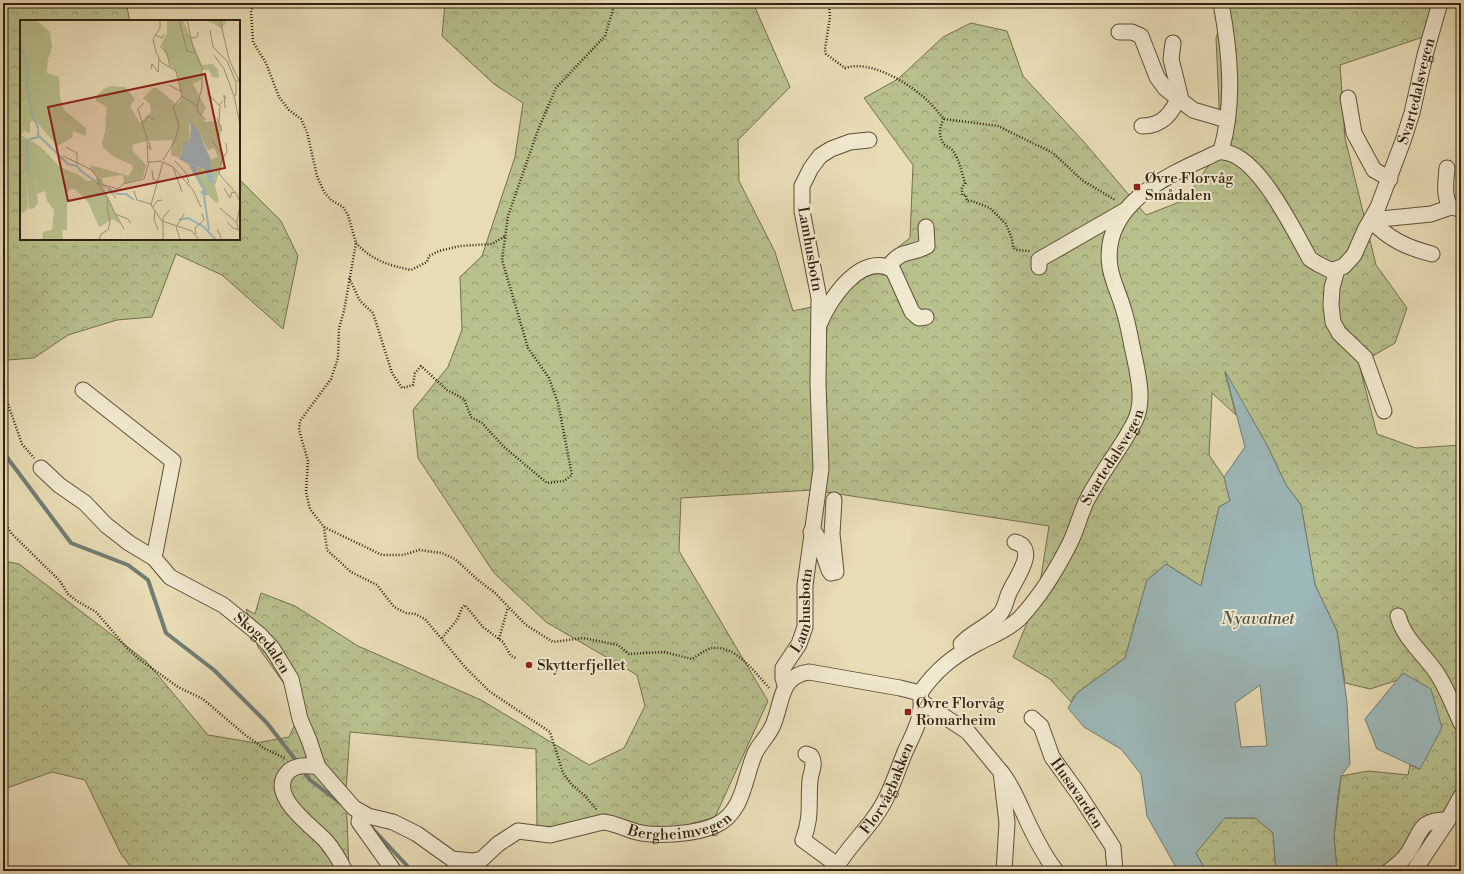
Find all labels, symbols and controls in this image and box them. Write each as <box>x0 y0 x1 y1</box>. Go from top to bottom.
inset map <box>20 20 240 240</box>
street label: Svartedalsvegen <box>1393 36 1439 147</box>
place label: Øvre Florvåg Smådalen <box>1145 169 1234 205</box>
marker: Øvre Florvåg Smådalen <box>1132 182 1142 192</box>
street label: Lamhusbotn <box>793 205 827 293</box>
street label: Svartedalsvegen <box>1076 407 1148 509</box>
street label: Lamhusbotn <box>786 567 817 657</box>
street label: Skogedalen <box>230 608 295 677</box>
water label: Nyavatnet <box>1221 609 1295 629</box>
place label: Skytterfjellet <box>537 656 626 675</box>
marker: Skytterfjellet <box>524 660 534 670</box>
place label: Øvre Florvåg Romarheim <box>916 694 1005 730</box>
marker: Øvre Florvåg Romarheim <box>903 707 913 717</box>
street label: Florvågbakken <box>856 739 918 838</box>
street label: Husavarden <box>1046 754 1108 832</box>
street label: Bergheimvegen <box>625 808 736 844</box>

